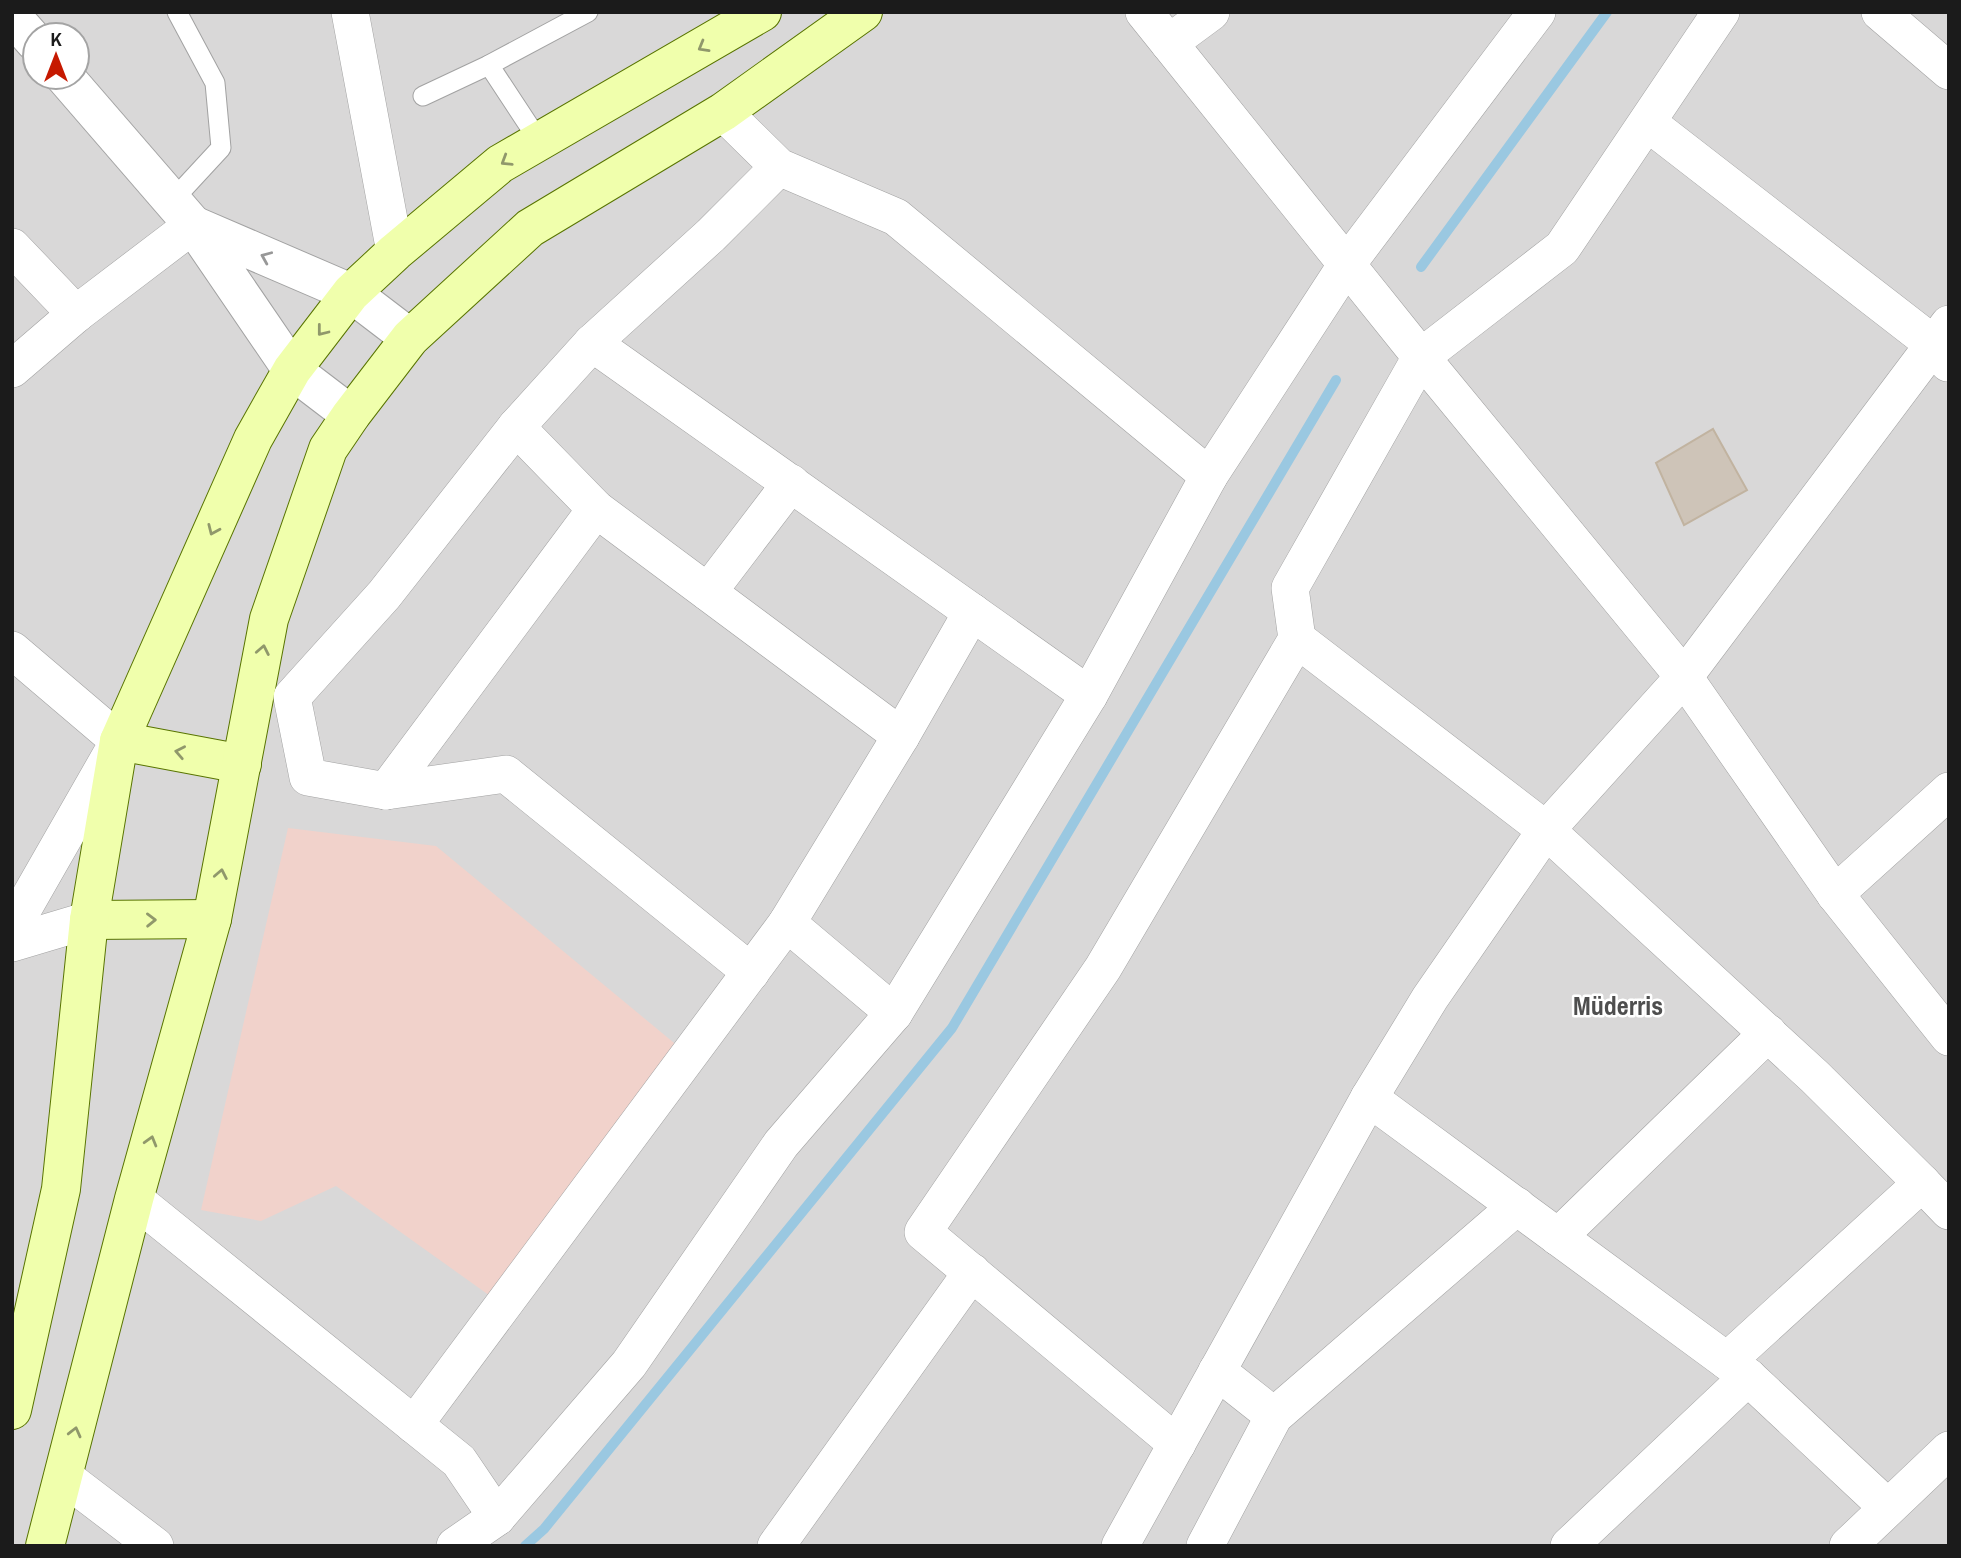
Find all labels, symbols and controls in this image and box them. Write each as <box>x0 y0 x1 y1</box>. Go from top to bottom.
north arrow <box>21 21 91 91</box>
text: K <box>50 26 62 52</box>
one-way arrow <box>697 38 710 51</box>
one-way arrow <box>501 152 514 165</box>
one-way arrow <box>261 251 274 265</box>
one-way arrow <box>317 324 330 336</box>
one-way arrow <box>207 523 221 535</box>
one-way arrow <box>255 644 270 656</box>
one-way arrow <box>174 746 186 761</box>
one-way arrow <box>213 868 228 880</box>
one-way arrow <box>146 912 156 928</box>
district label: Müderris <box>1573 988 1663 1023</box>
one-way arrow <box>142 1135 157 1147</box>
one-way arrow <box>67 1426 81 1438</box>

